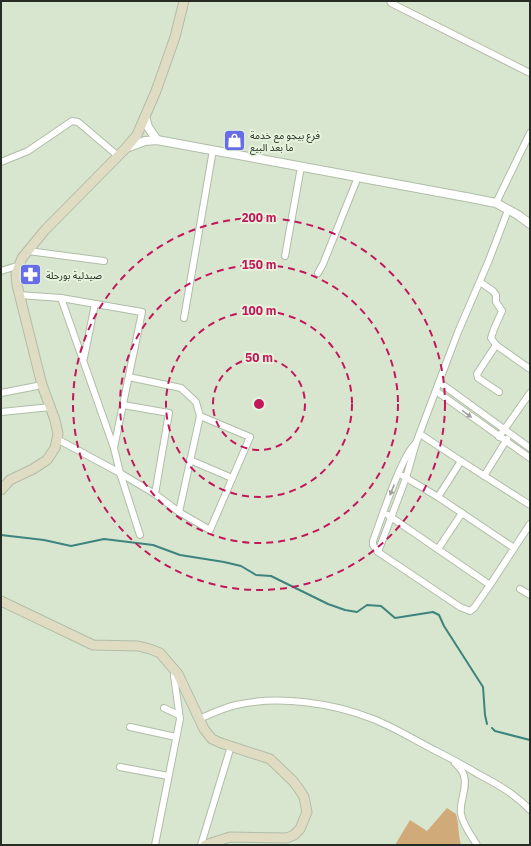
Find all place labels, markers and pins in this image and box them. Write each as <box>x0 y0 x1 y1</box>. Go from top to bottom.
shop icon: فرع بيجو مع خدمة ما بعد البيع <box>221 128 247 154</box>
place label: فرع بيجو مع خدمة ما بعد البيع <box>250 129 320 155</box>
pharmacy icon: صيدلية بورحلة <box>17 262 43 288</box>
place label: صيدلية بورحلة <box>46 269 102 282</box>
centre of rings <box>252 397 266 411</box>

